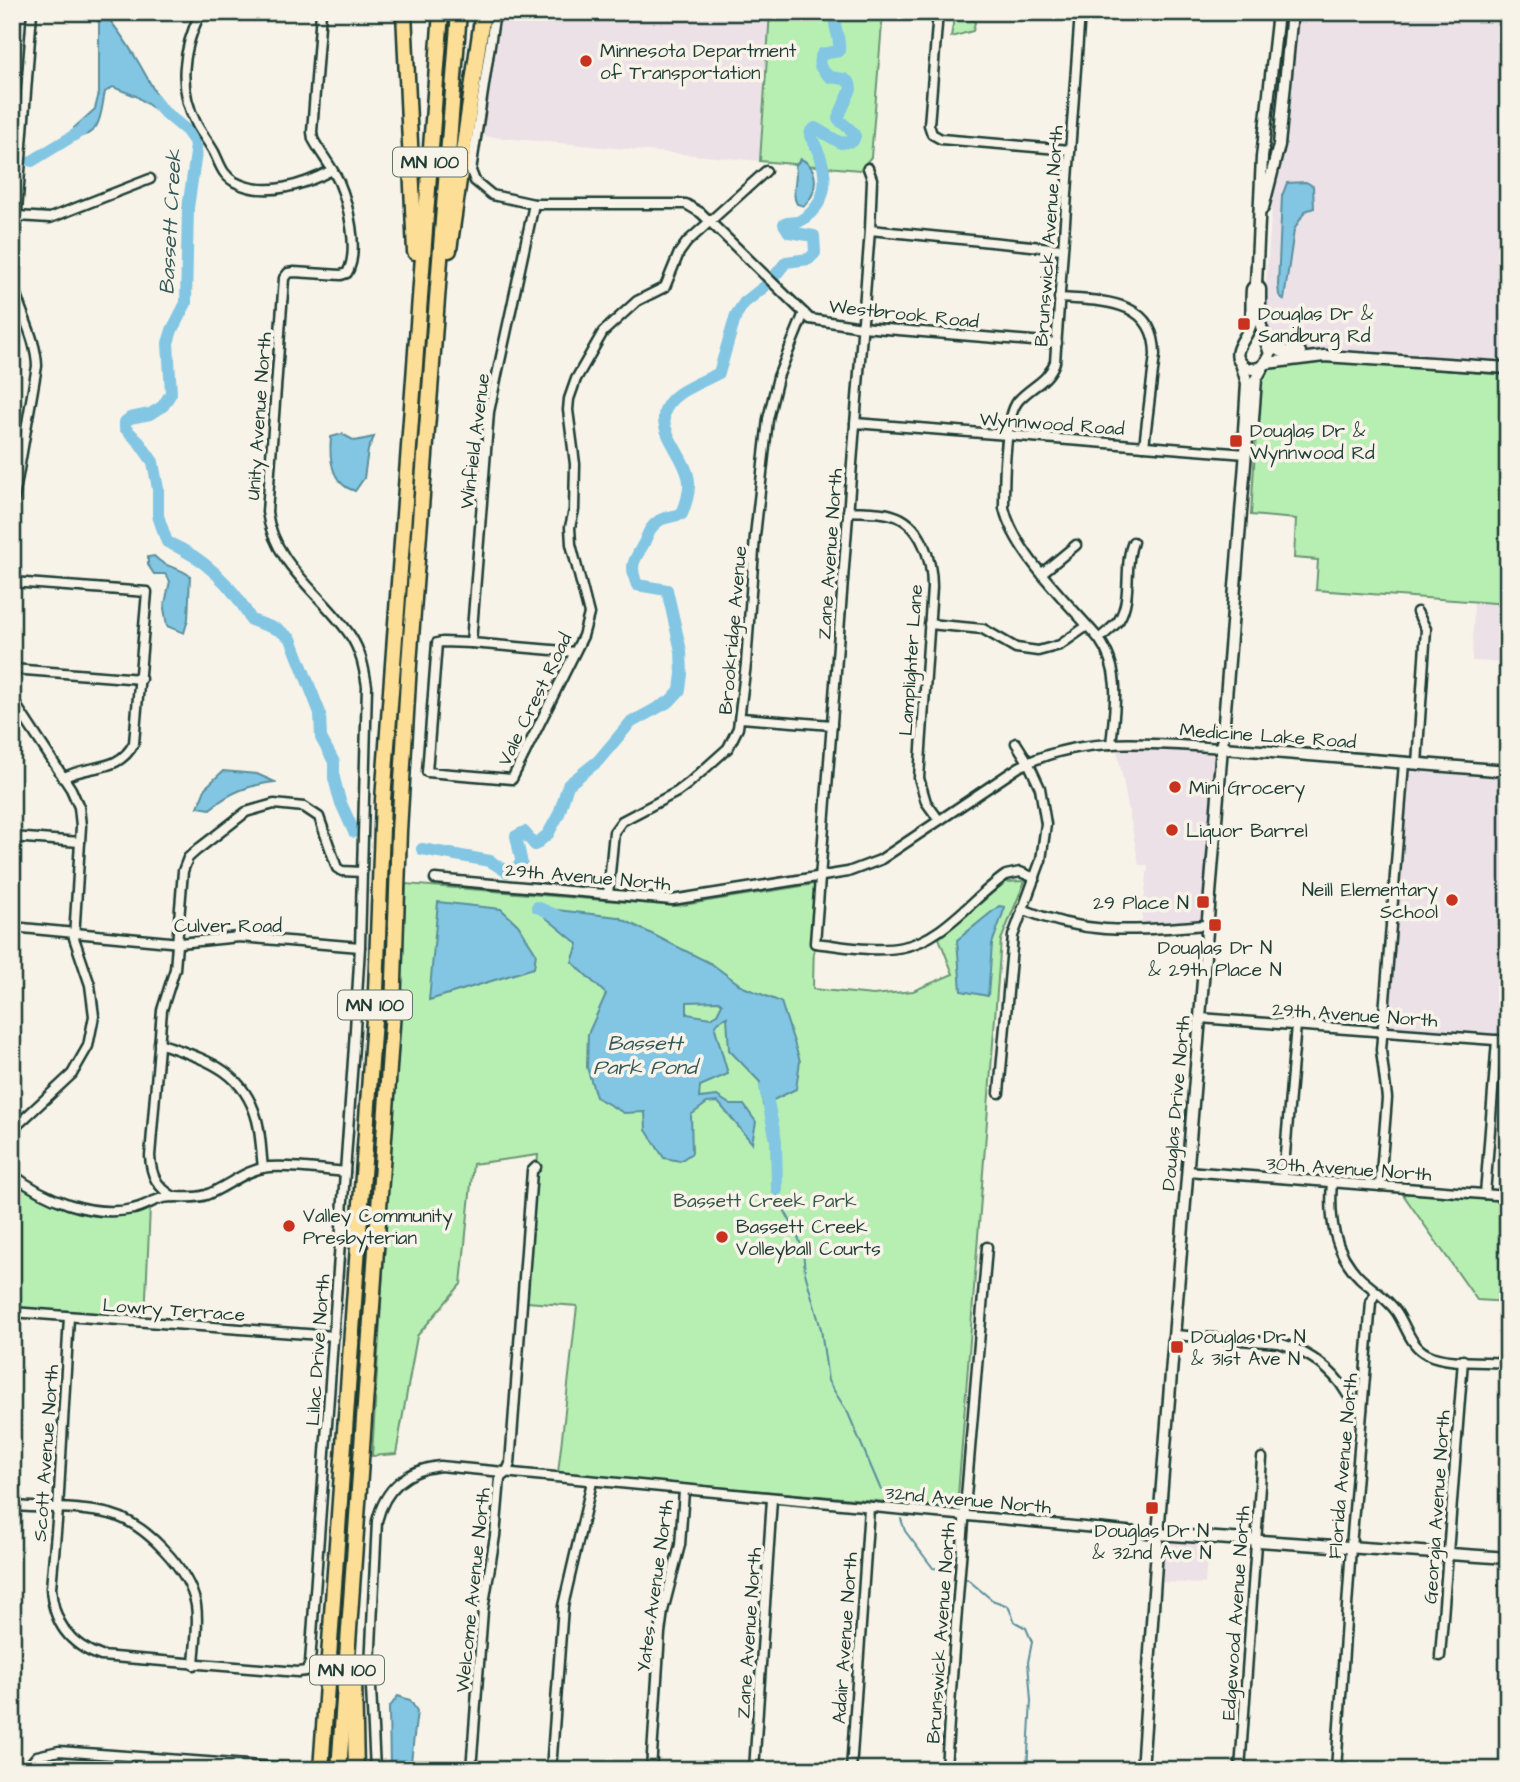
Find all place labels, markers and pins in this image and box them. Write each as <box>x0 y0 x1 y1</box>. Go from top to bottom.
place label: Minnesota Department of Transportation <box>600 38 797 87</box>
marker: Minnesota Department of Transportation <box>578 53 594 69</box>
place label: Douglas Dr & Sandburg Rd <box>1258 301 1374 351</box>
marker: Douglas Dr & Sandburg Rd <box>1236 316 1252 332</box>
place label: Douglas Dr & Wynnwood Rd <box>1250 418 1375 468</box>
marker: Douglas Dr & Wynnwood Rd <box>1228 433 1244 449</box>
place label: Mini Grocery <box>1189 775 1306 803</box>
marker: Mini Grocery <box>1167 779 1183 795</box>
place label: Liquor Barrel <box>1186 818 1308 845</box>
marker: Liquor Barrel <box>1164 822 1180 838</box>
place label: Neill Elementary School <box>1302 877 1439 926</box>
place label: 29 Place N <box>1093 890 1189 917</box>
marker: Neill Elementary School <box>1444 892 1460 908</box>
marker: 29 Place N <box>1195 894 1211 910</box>
marker: Douglas Dr N & 29th Place N <box>1207 917 1223 933</box>
place label: Douglas Dr N & 29th Place N <box>1148 935 1282 984</box>
place label: Valley Community Presbyterian <box>303 1203 453 1253</box>
place label: Bassett Creek Volleyball Courts <box>736 1214 881 1264</box>
marker: Valley Community Presbyterian <box>281 1218 297 1234</box>
marker: Bassett Creek Volleyball Courts <box>714 1229 730 1245</box>
place label: Douglas Dr N & 31st Ave N <box>1191 1324 1306 1373</box>
marker: Douglas Dr N & 31st Ave N <box>1169 1339 1185 1355</box>
marker: Douglas Dr N & 32nd Ave N <box>1144 1500 1160 1516</box>
place label: Douglas Dr N & 32nd Ave N <box>1092 1518 1212 1567</box>

